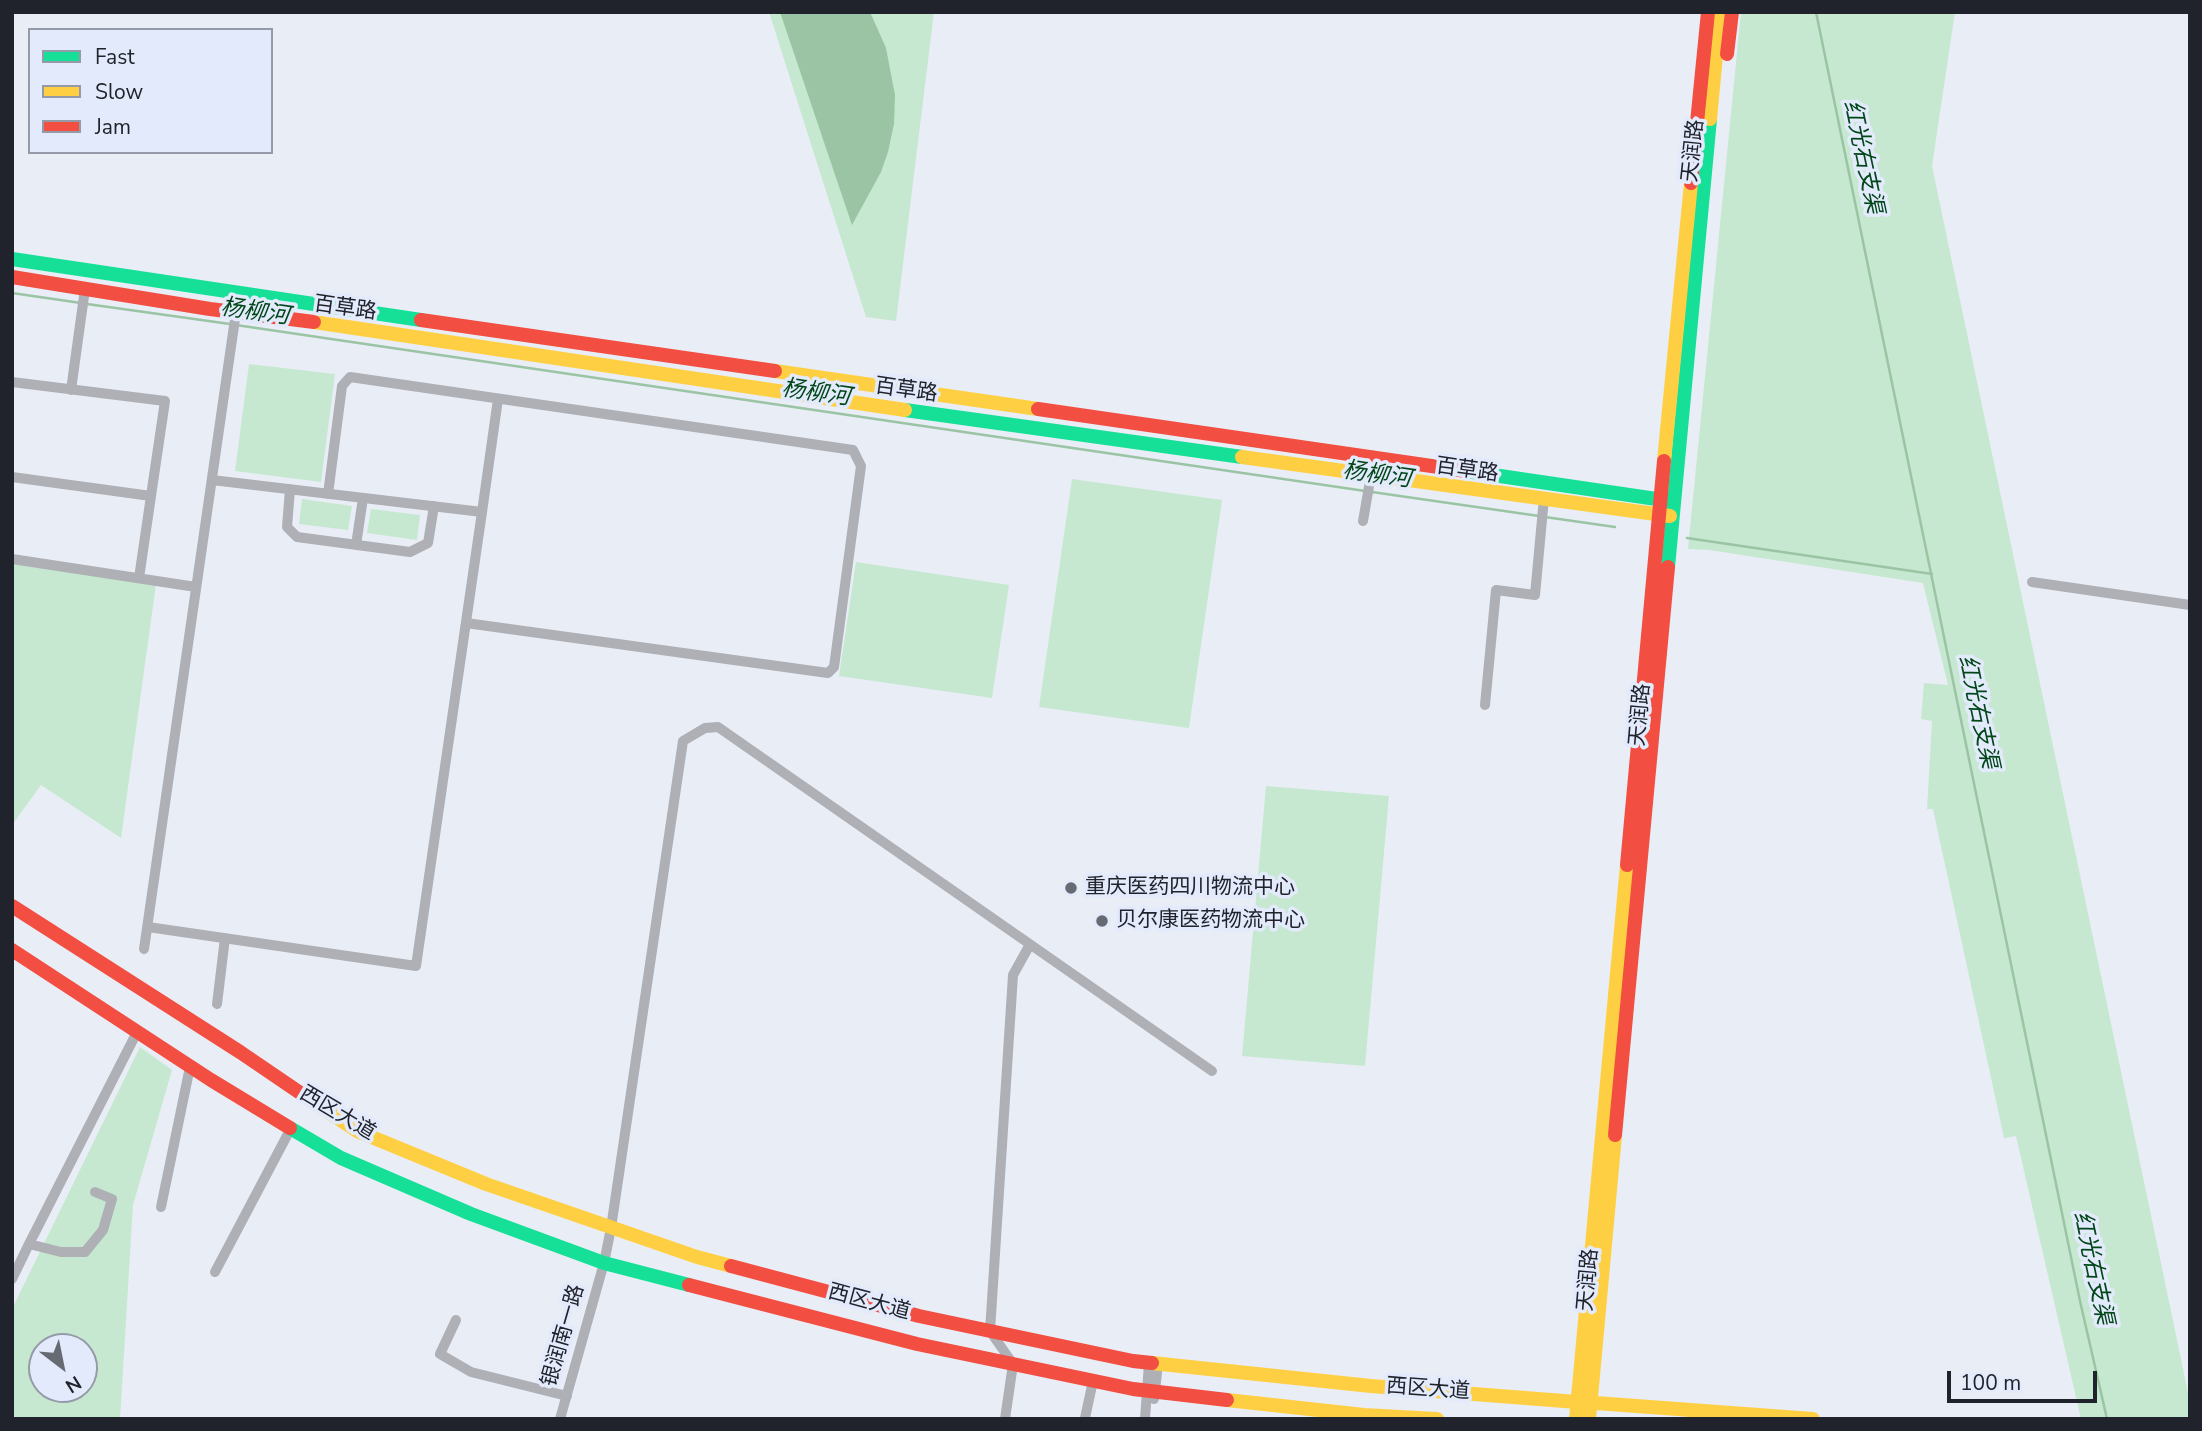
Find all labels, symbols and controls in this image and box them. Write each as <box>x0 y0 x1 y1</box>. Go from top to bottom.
legend <box>28 28 273 154</box>
text: Fast <box>95 43 135 71</box>
text: Slow <box>95 78 143 106</box>
water label: 红光右支渠 <box>1837 98 1887 216</box>
text: Jam <box>95 113 131 141</box>
street label: 天润路 <box>1678 118 1710 184</box>
street label: 百草路 <box>312 292 378 326</box>
water label: 杨柳河 <box>219 295 291 331</box>
street label: 百草路 <box>873 374 939 408</box>
water label: 杨柳河 <box>780 376 852 412</box>
street label: 百草路 <box>1434 454 1500 488</box>
water label: 杨柳河 <box>1341 458 1413 494</box>
water label: 红光右支渠 <box>1952 653 2002 771</box>
street label: 天润路 <box>1626 683 1656 747</box>
place label: 重庆医药四川物流中心 <box>1085 875 1295 901</box>
marker: 重庆医药四川物流中心 <box>1063 880 1079 896</box>
place label: 贝尔康医药物流中心 <box>1116 908 1305 934</box>
marker: 贝尔康医药物流中心 <box>1094 913 1110 929</box>
street label: 西区大道 <box>295 1082 379 1146</box>
water label: 红光右支渠 <box>2067 1209 2117 1327</box>
street label: 天润路 <box>1574 1248 1604 1312</box>
street label: 西区大道 <box>825 1280 913 1326</box>
street label: 银润南一路 <box>537 1282 591 1390</box>
north arrow <box>28 1333 98 1403</box>
scale bar <box>1950 1358 2100 1402</box>
text: N <box>60 1369 86 1399</box>
text: 100 m <box>1960 1369 2021 1397</box>
street label: 西区大道 <box>1385 1375 1471 1405</box>

